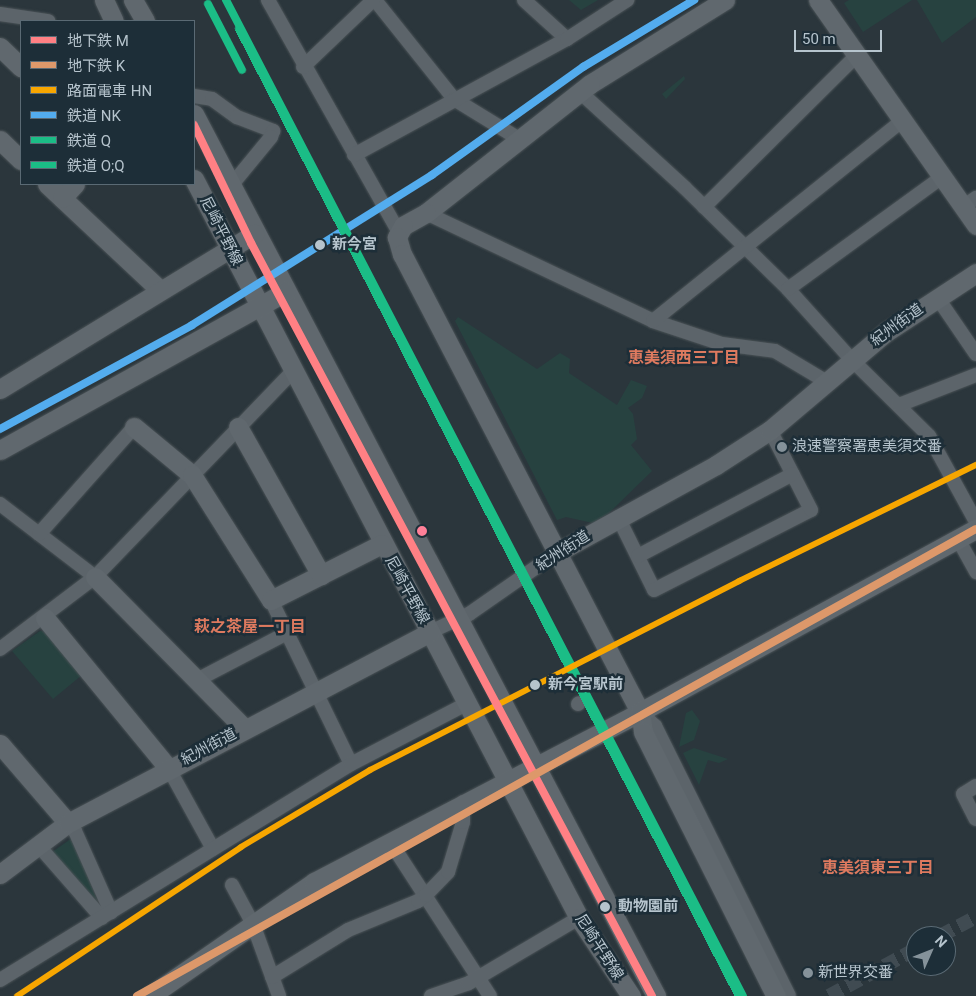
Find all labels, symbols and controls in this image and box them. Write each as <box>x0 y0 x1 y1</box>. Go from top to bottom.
legend <box>20 20 195 185</box>
scale bar <box>796 20 884 52</box>
text: 50 m <box>802 30 836 48</box>
text: 地下鉄 M <box>67 32 129 50</box>
text: 地下鉄 K <box>67 57 125 75</box>
text: 路面電車 HN <box>67 82 152 100</box>
text: 鉄道 NK <box>67 107 121 125</box>
text: 鉄道 Q <box>67 132 111 150</box>
text: 鉄道 O;Q <box>67 157 125 175</box>
street label: 尼崎平野線 <box>196 194 246 268</box>
marker: 新今宮 <box>311 236 329 254</box>
place label: 新今宮 <box>332 236 377 254</box>
street label: 紀州街道 <box>867 300 927 350</box>
district label: 恵美須西三丁目 <box>628 348 740 368</box>
place label: 浪速警察署恵美須交番 <box>792 438 942 456</box>
marker: 浪速警察署恵美須交番 <box>776 441 788 453</box>
unlabelled marker <box>417 526 427 536</box>
street label: 紀州街道 <box>533 527 593 575</box>
street label: 尼崎平野線 <box>381 553 433 627</box>
district label: 萩之茶屋一丁目 <box>194 617 306 637</box>
marker: 新今宮駅前 <box>526 676 544 694</box>
place label: 新今宮駅前 <box>548 676 623 694</box>
street label: 紀州街道 <box>178 725 240 769</box>
district label: 恵美須東三丁目 <box>822 858 934 878</box>
marker: 動物園前 <box>596 898 614 916</box>
place label: 動物園前 <box>618 898 678 916</box>
street label: 尼崎平野線 <box>571 911 627 983</box>
north arrow <box>906 926 956 976</box>
text: N <box>932 932 950 950</box>
place label: 新世界交番 <box>818 964 893 982</box>
marker: 新世界交番 <box>802 967 814 979</box>

